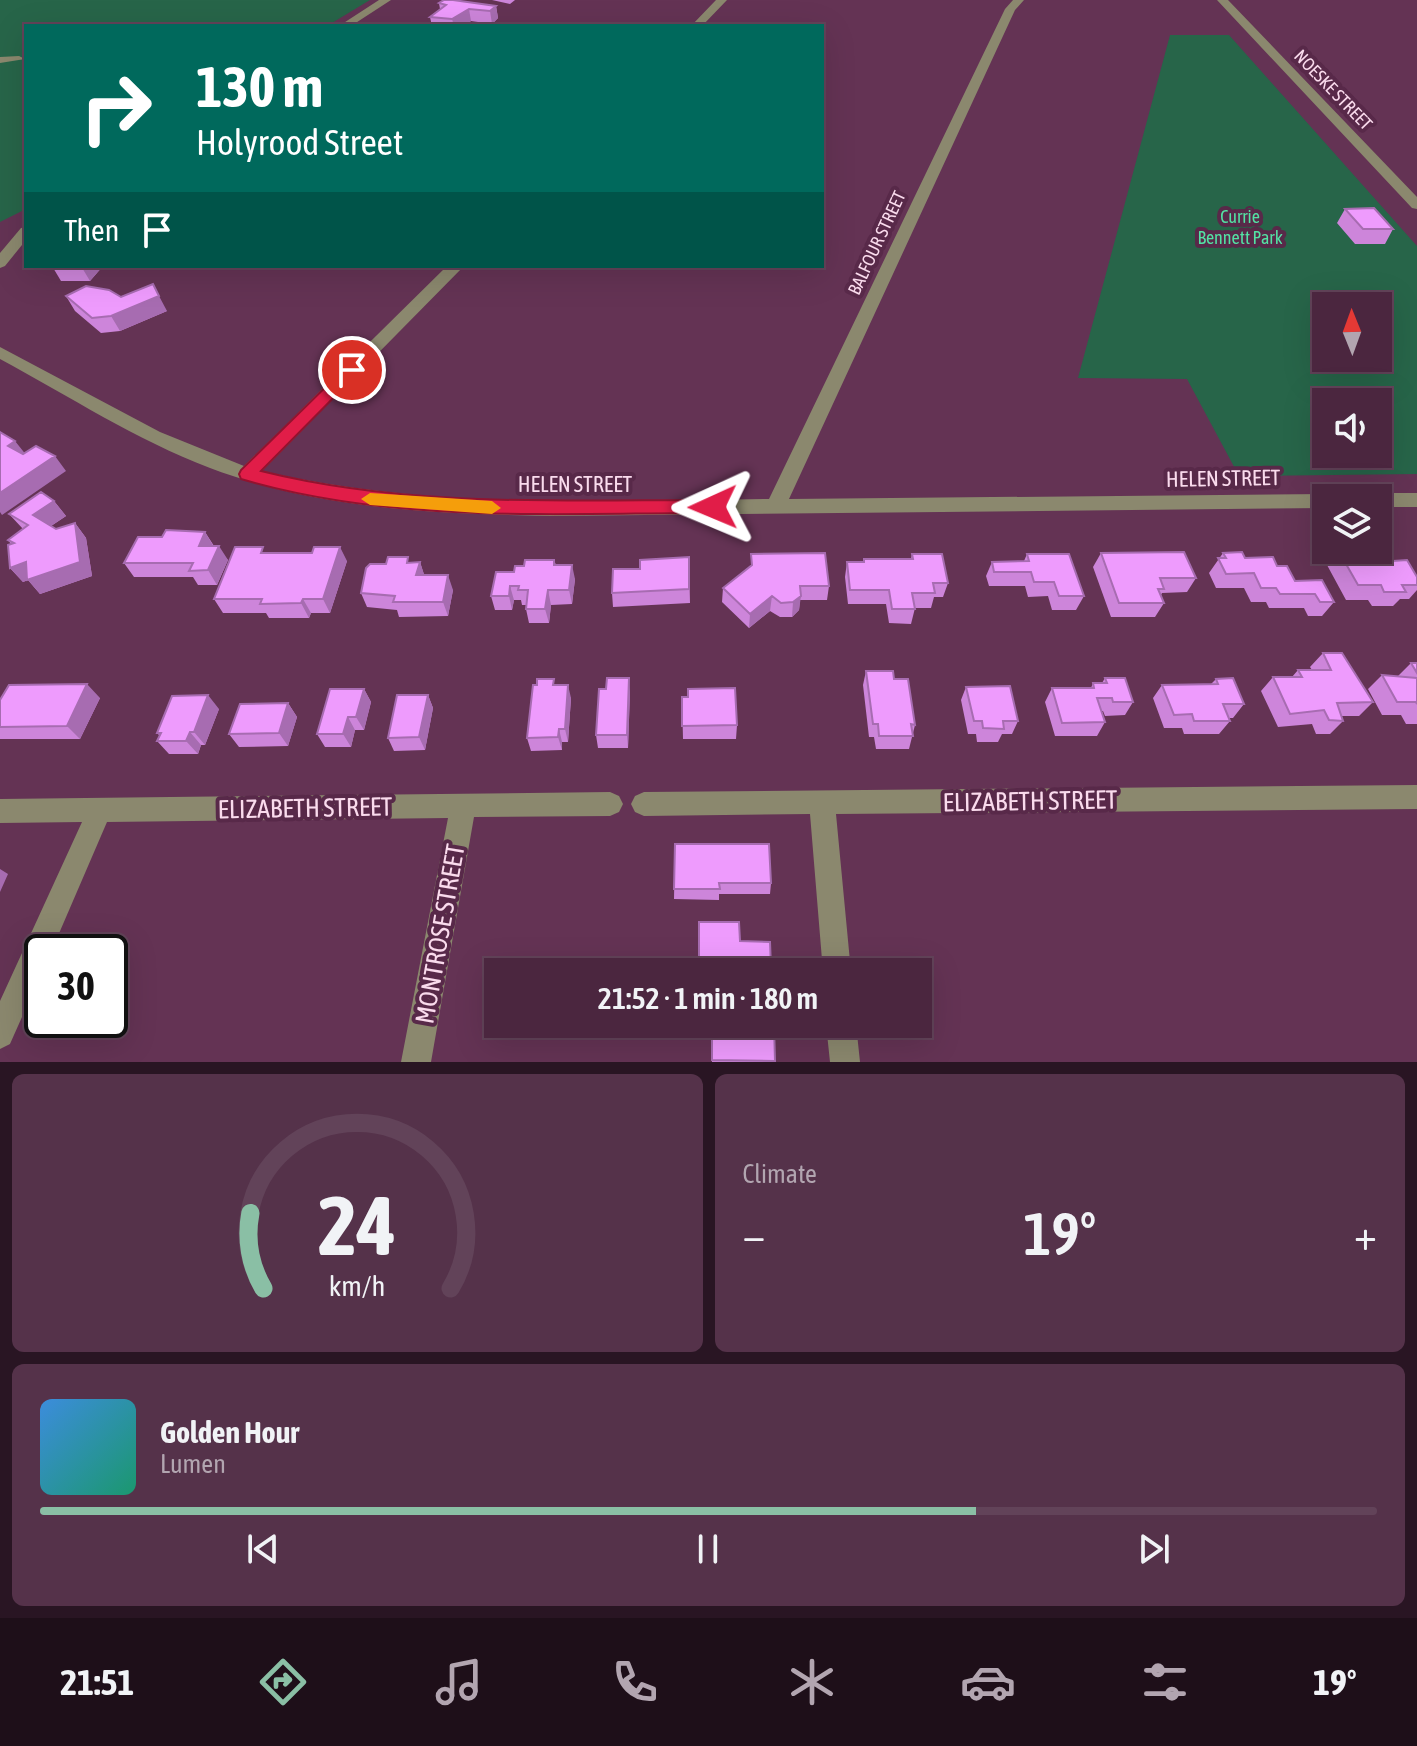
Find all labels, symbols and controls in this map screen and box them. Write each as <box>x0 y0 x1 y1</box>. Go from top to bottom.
street label: NOESKE STREET <box>1290 45 1377 134</box>
text: 130 m <box>196 55 323 119</box>
icon: right <box>64 56 168 160</box>
text: Holyrood Street <box>196 121 403 163</box>
street label: BALFOUR STREET <box>843 188 910 298</box>
park label: Currie Bennett Park <box>1197 206 1283 248</box>
icon: arrive <box>135 208 179 252</box>
text: Then <box>64 213 119 247</box>
north arrow <box>1312 292 1392 372</box>
map controls <box>1312 292 1392 564</box>
pin <box>318 336 386 404</box>
icon: arrive <box>330 348 374 392</box>
button: sound <box>1312 388 1392 468</box>
street label: HELEN STREET <box>1166 464 1281 492</box>
position arrow <box>671 465 755 549</box>
street label: HELEN STREET <box>518 471 633 497</box>
button: layers <box>1312 484 1392 564</box>
street label: ELIZABETH STREET <box>942 784 1118 818</box>
street label: ELIZABETH STREET <box>217 791 393 825</box>
street label: MONTROSE STREET <box>409 841 471 1026</box>
speed limit sign: 30 <box>24 934 128 1038</box>
text: 21:52 · 1 min · 180 m <box>598 981 818 1015</box>
text: Climate <box>743 1159 817 1189</box>
text: 24 <box>318 1177 396 1273</box>
text: 19° <box>1023 1199 1096 1268</box>
text: − <box>743 1209 765 1259</box>
text: + <box>1354 1209 1377 1259</box>
text: km/h <box>329 1269 386 1302</box>
text: Golden Hour <box>160 1415 299 1449</box>
text: Lumen <box>160 1449 226 1479</box>
icon: previous <box>241 1527 285 1571</box>
icon: pause <box>686 1527 730 1571</box>
icon: next <box>1132 1527 1176 1571</box>
icon: directions <box>255 1654 311 1710</box>
icon: music <box>431 1654 487 1710</box>
icon: phone <box>607 1654 663 1710</box>
icon: climate <box>784 1654 840 1710</box>
icon: car <box>960 1654 1016 1710</box>
icon: filters <box>1137 1654 1193 1710</box>
text: 21:51 <box>60 1661 134 1703</box>
text: 19° <box>1313 1661 1357 1703</box>

